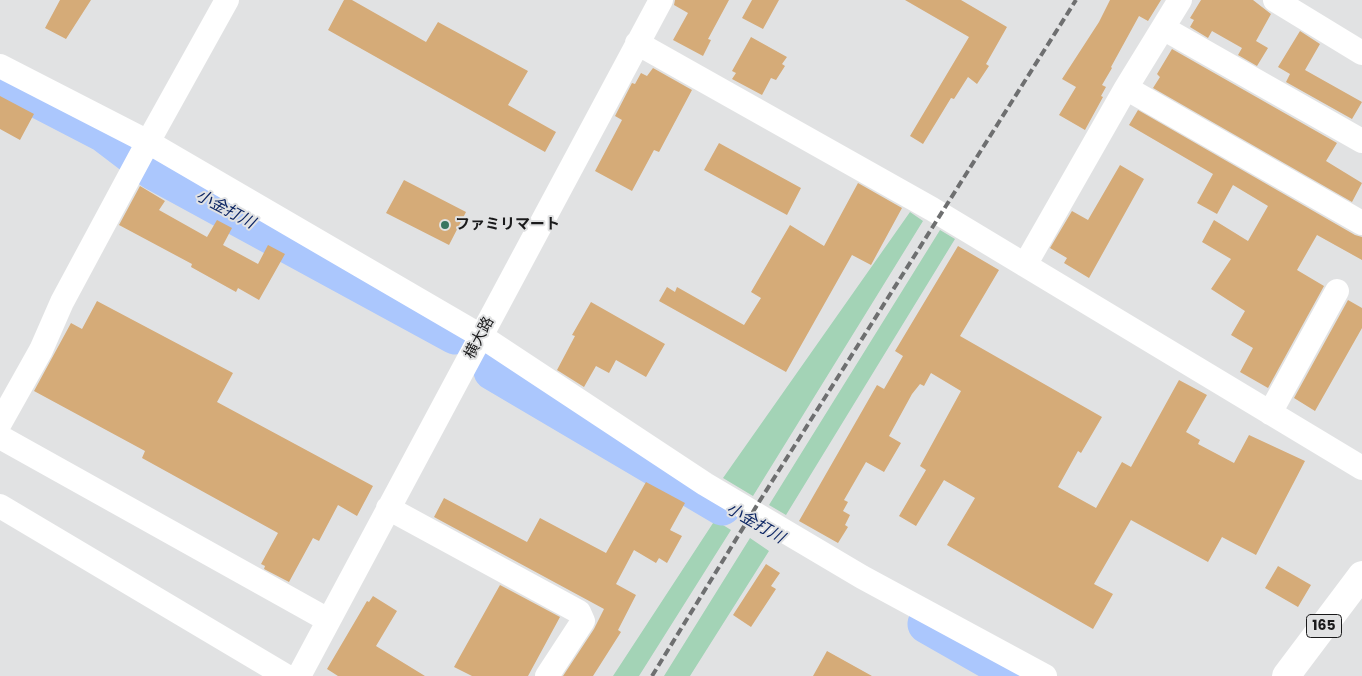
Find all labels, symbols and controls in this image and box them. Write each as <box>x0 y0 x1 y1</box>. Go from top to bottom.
water label: 小金打川 <box>192 187 258 233</box>
place label: ファミリマート <box>455 216 560 234</box>
marker: ファミリマート <box>439 219 451 231</box>
street label: 横大路 <box>461 314 499 362</box>
water label: 小金打川 <box>722 500 788 548</box>
road number: 165 <box>1306 614 1342 638</box>

